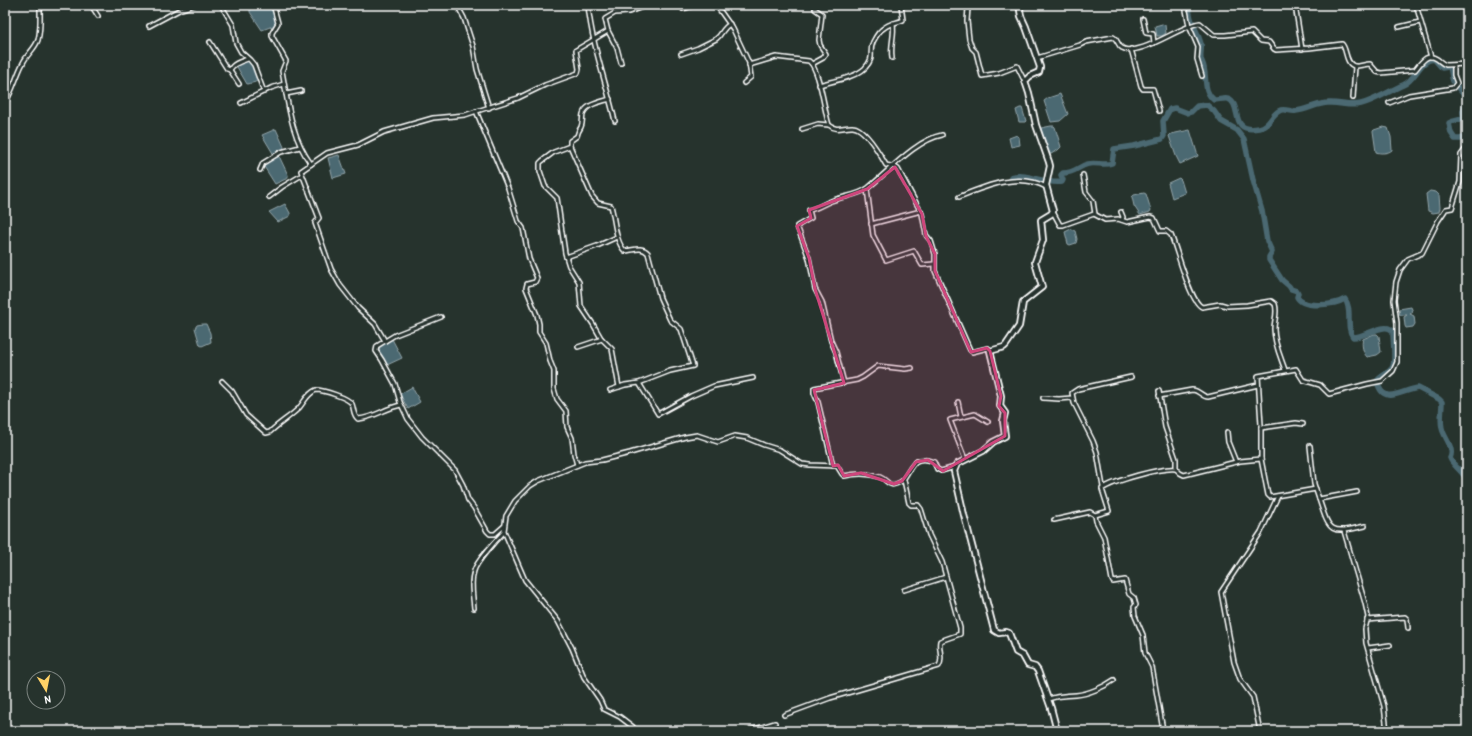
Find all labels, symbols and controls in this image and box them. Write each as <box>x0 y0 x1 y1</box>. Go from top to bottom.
north arrow <box>26 670 66 710</box>
text: N <box>43 692 52 707</box>

